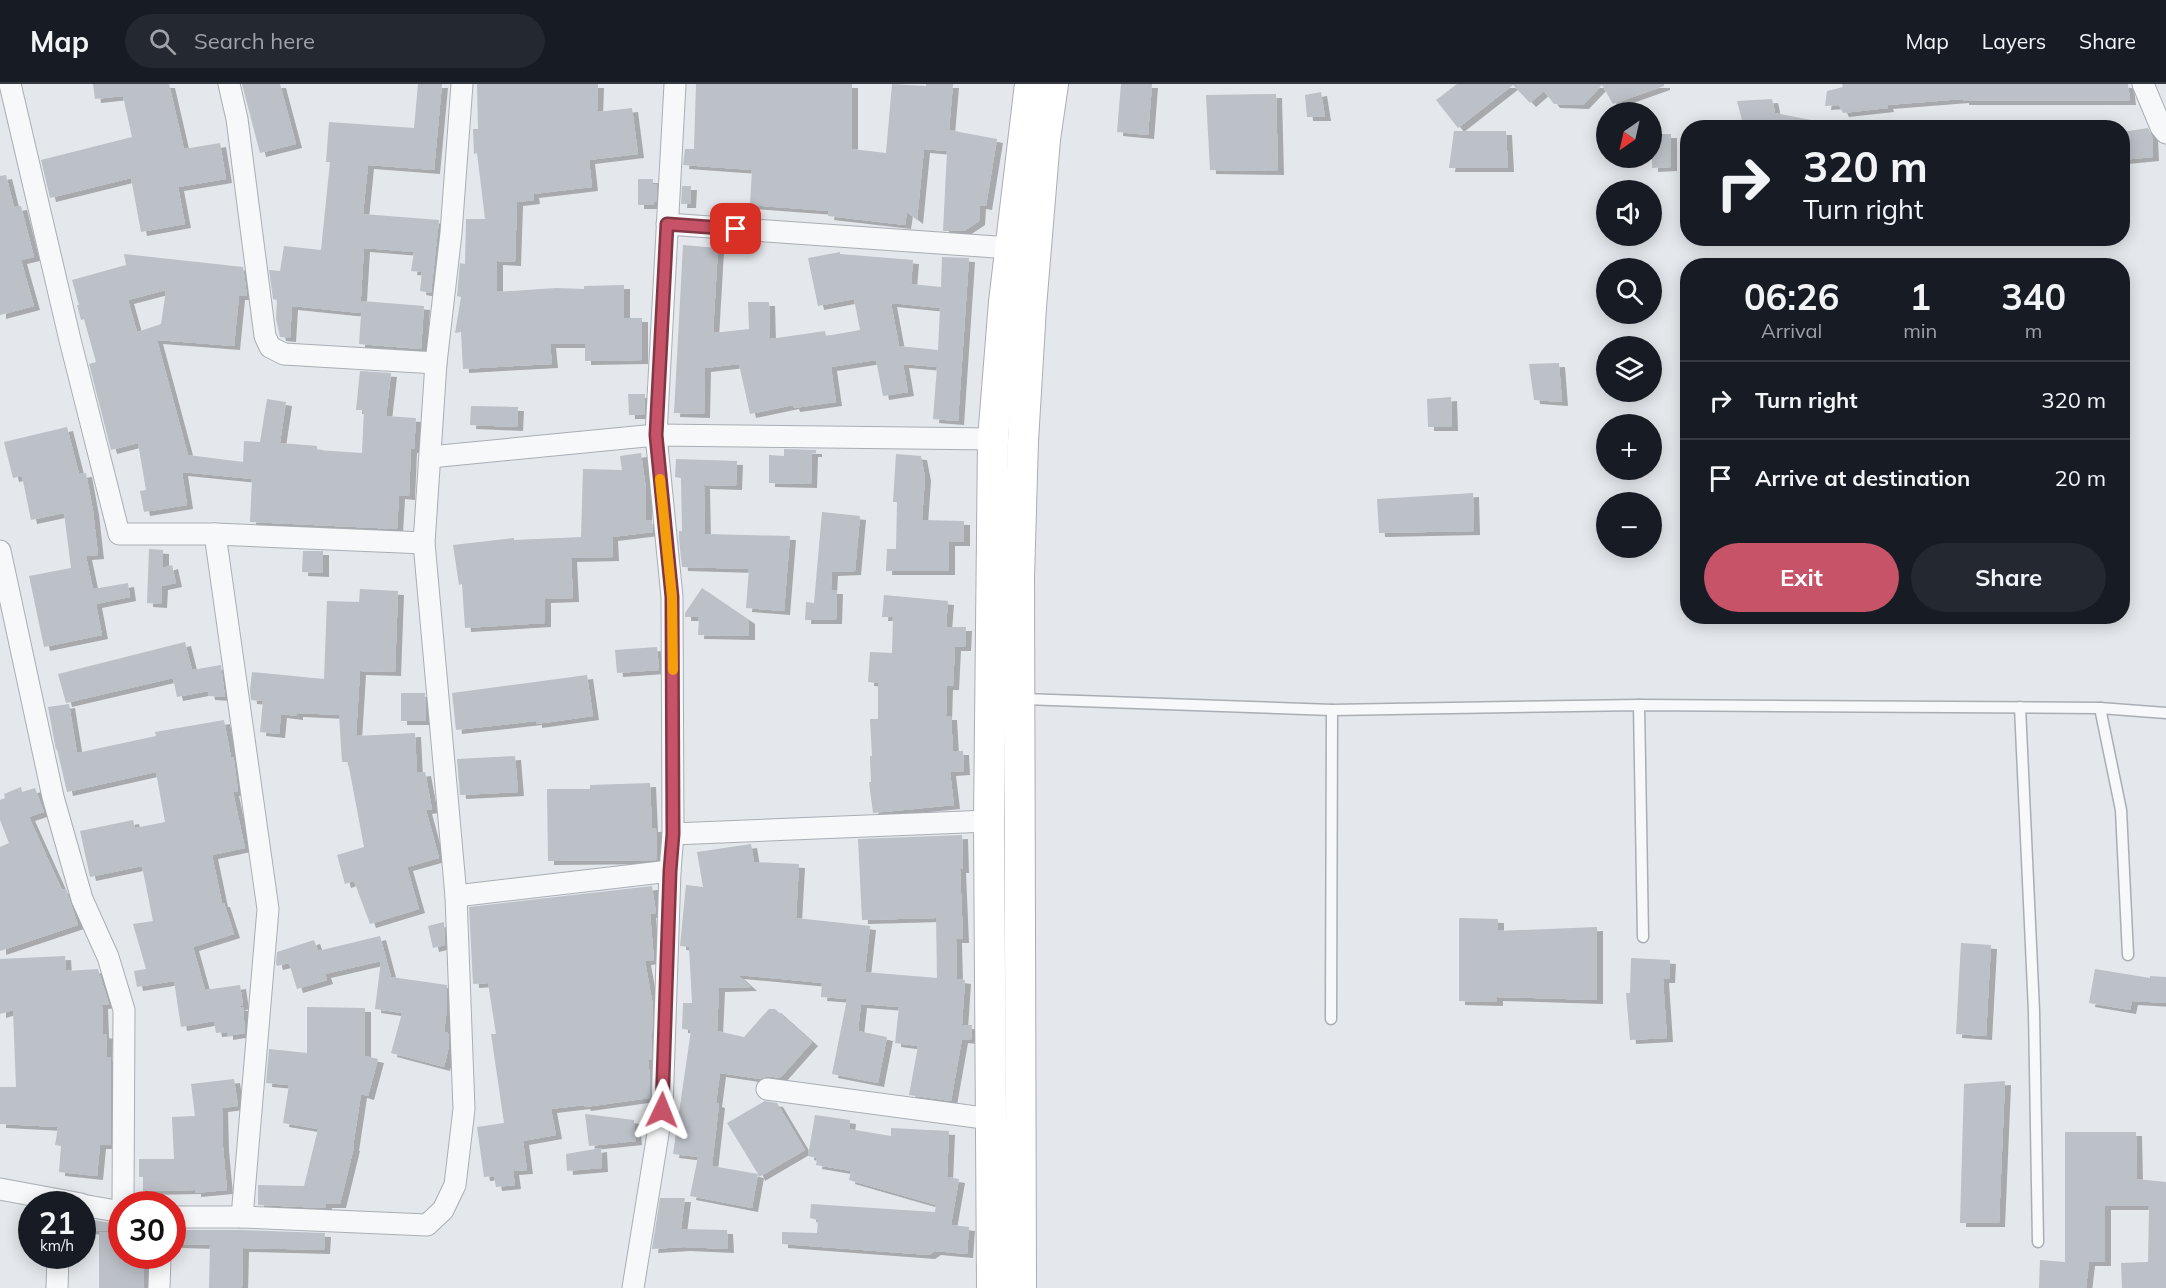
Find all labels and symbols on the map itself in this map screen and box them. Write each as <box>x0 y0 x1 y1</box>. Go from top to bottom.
north arrow <box>1596 102 1662 168</box>
pin <box>710 203 761 254</box>
position arrow <box>630 1078 694 1142</box>
speed limit sign: 30 <box>108 1191 186 1269</box>

